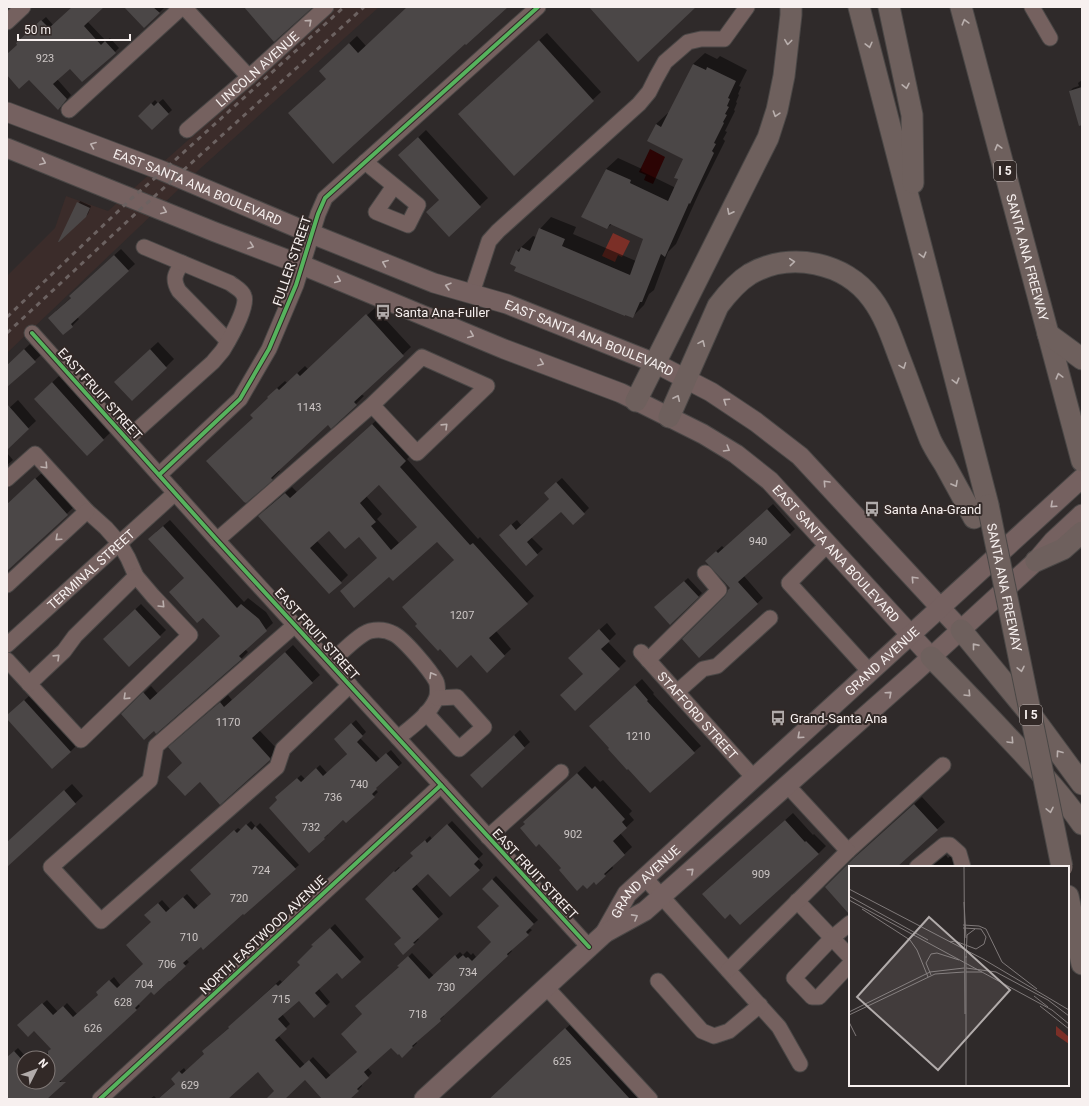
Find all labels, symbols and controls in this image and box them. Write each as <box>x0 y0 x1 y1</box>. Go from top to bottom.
scale bar <box>18 16 130 42</box>
one-way arrow <box>304 19 312 27</box>
one-way arrow <box>961 19 970 26</box>
text: 50 m <box>24 23 51 37</box>
street label: LINCOLN AVENUE <box>213 28 302 110</box>
one-way arrow <box>784 39 793 45</box>
one-way arrow <box>864 41 873 48</box>
house number: 923 <box>36 52 54 65</box>
one-way arrow <box>901 83 909 89</box>
one-way arrow <box>772 111 781 118</box>
one-way arrow <box>90 142 97 150</box>
one-way arrow <box>995 144 1003 151</box>
street label: EAST SANTA ANA BOULEVARD <box>111 145 284 228</box>
one-way arrow <box>40 158 47 166</box>
road number: I 5 <box>994 161 1016 181</box>
street label: SANTA ANA FREEWAY <box>1004 192 1052 323</box>
one-way arrow <box>159 206 167 214</box>
one-way arrow <box>728 208 735 215</box>
street label: FULLER STREET <box>270 214 315 308</box>
one-way arrow <box>248 241 255 249</box>
one-way arrow <box>918 251 927 258</box>
one-way arrow <box>789 258 795 267</box>
one-way arrow <box>382 260 389 268</box>
one-way arrow <box>335 275 342 283</box>
one-way arrow <box>444 282 451 291</box>
street label: EAST SANTA ANA BOULEVARD <box>503 296 676 379</box>
bus stop icon: Santa Ana-Fuller <box>374 303 392 321</box>
place label: Santa Ana-Fuller <box>395 305 490 320</box>
one-way arrow <box>467 330 475 338</box>
one-way arrow <box>697 340 705 348</box>
street label: EAST FRUIT STREET <box>55 345 145 443</box>
one-way arrow <box>537 358 544 366</box>
one-way arrow <box>898 362 906 369</box>
one-way arrow <box>1055 373 1064 380</box>
one-way arrow <box>951 378 959 384</box>
one-way arrow <box>672 395 680 402</box>
one-way arrow <box>723 399 730 406</box>
house number: 1143 <box>297 401 321 414</box>
one-way arrow <box>440 423 448 431</box>
one-way arrow <box>723 445 730 452</box>
one-way arrow <box>41 461 48 469</box>
one-way arrow <box>951 480 958 487</box>
one-way arrow <box>824 481 831 488</box>
street label: EAST SANTA ANA BOULEVARD <box>770 482 903 625</box>
bus stop icon: Santa Ana-Grand <box>863 500 881 518</box>
one-way arrow <box>1050 500 1058 507</box>
place label: Santa Ana-Grand <box>884 502 981 517</box>
street label: SANTA ANA FREEWAY <box>984 522 1025 653</box>
street label: TERMINAL STREET <box>44 526 138 612</box>
one-way arrow <box>56 533 63 540</box>
house number: 940 <box>749 535 767 548</box>
one-way arrow <box>912 576 919 584</box>
street label: EAST FRUIT STREET <box>272 585 362 683</box>
one-way arrow <box>157 600 165 608</box>
house number: 1207 <box>450 609 474 622</box>
street label: GRAND AVENUE <box>842 623 922 699</box>
one-way arrow <box>972 644 979 651</box>
one-way arrow <box>52 654 60 662</box>
one-way arrow <box>1017 666 1025 672</box>
street label: STAFFORD STREET <box>655 668 741 762</box>
one-way arrow <box>429 672 436 679</box>
one-way arrow <box>963 689 971 697</box>
one-way arrow <box>123 692 131 699</box>
one-way arrow <box>885 692 892 699</box>
road number: I 5 <box>1020 705 1042 725</box>
bus stop icon: Grand-Santa Ana <box>769 709 787 727</box>
place label: Grand-Santa Ana <box>790 711 887 726</box>
house number: 1170 <box>216 716 240 729</box>
house number: 1210 <box>626 730 650 743</box>
one-way arrow <box>797 731 805 739</box>
one-way arrow <box>1007 736 1014 743</box>
one-way arrow <box>1057 750 1064 757</box>
house number: 740 <box>350 778 368 791</box>
house number: 736 <box>324 791 342 804</box>
one-way arrow <box>1046 807 1054 813</box>
house number: 732 <box>302 821 320 834</box>
street label: EAST FRUIT STREET <box>489 826 581 923</box>
house number: 902 <box>564 828 582 841</box>
street label: GRAND AVENUE <box>608 842 683 921</box>
house number: 724 <box>252 864 270 877</box>
inset map <box>849 866 1069 1086</box>
one-way arrow <box>686 868 694 875</box>
house number: 909 <box>752 868 770 881</box>
street label: NORTH EASTWOOD AVENUE <box>197 872 329 998</box>
house number: 720 <box>230 892 248 905</box>
one-way arrow <box>631 914 638 922</box>
house number: 710 <box>180 931 198 944</box>
house number: 706 <box>158 958 176 971</box>
house number: 734 <box>459 966 477 979</box>
house number: 704 <box>135 978 153 991</box>
house number: 730 <box>437 981 455 994</box>
house number: 715 <box>272 993 290 1006</box>
house number: 628 <box>114 996 132 1009</box>
house number: 718 <box>409 1008 427 1021</box>
house number: 626 <box>84 1022 102 1035</box>
north arrow <box>16 1050 56 1090</box>
house number: 625 <box>553 1055 571 1068</box>
text: N <box>36 1056 51 1071</box>
house number: 629 <box>181 1079 199 1092</box>

